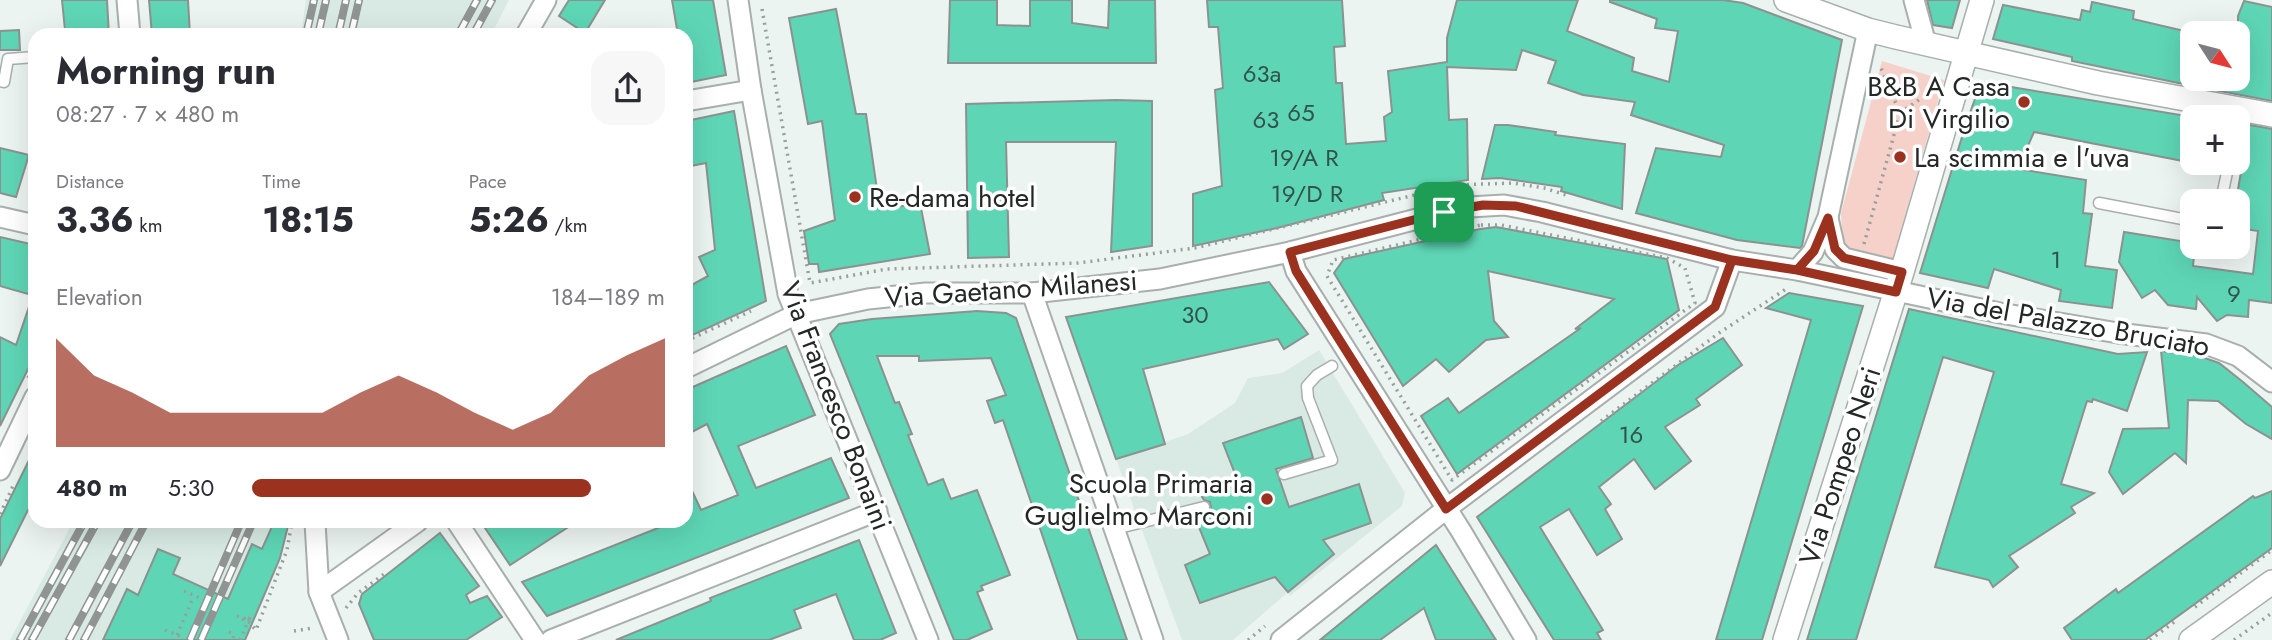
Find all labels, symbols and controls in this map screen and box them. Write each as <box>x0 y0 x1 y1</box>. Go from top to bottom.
north arrow <box>2180 21 2250 91</box>
map controls <box>2180 21 2250 259</box>
text: Morning run <box>56 43 276 98</box>
button: share <box>591 51 665 125</box>
house number: 63a <box>1243 56 1281 91</box>
place label: B&B A Casa Di Virgilio <box>1867 66 2010 139</box>
marker: B&B A Casa Di Virgilio <box>2016 94 2032 110</box>
house number: 65 <box>1287 95 1315 130</box>
text: 08:27 · 7 × 480 m <box>56 97 239 131</box>
house number: 63 <box>1253 102 1279 137</box>
button: + <box>2180 105 2250 175</box>
place label: La scimmia e l'uva <box>1914 137 2130 178</box>
house number: 19/A R <box>1269 140 1339 175</box>
marker: La scimmia e l'uva <box>1892 149 1908 165</box>
text: Distance <box>56 168 124 195</box>
text: Time <box>262 168 301 195</box>
text: Pace <box>469 168 507 195</box>
house number: 19/D R <box>1271 176 1344 211</box>
place label: Re-dama hotel <box>869 177 1036 218</box>
pin <box>1414 182 1474 242</box>
marker: Re-dama hotel <box>847 189 863 205</box>
button: − <box>2180 189 2250 259</box>
icon: arrive <box>1425 193 1463 231</box>
text: 3.36 <box>56 195 134 245</box>
text: 18:15 <box>262 195 354 245</box>
text: 5:26 <box>469 195 549 245</box>
text: km <box>134 212 163 239</box>
text: /km <box>549 212 588 239</box>
house number: 1 <box>2051 242 2061 277</box>
street label: Via Gaetano Milanesi <box>883 260 1139 318</box>
street label: Via Francesco Bonaini <box>770 276 902 536</box>
house number: 9 <box>2227 276 2241 311</box>
street label: Via del Palazzo Bruciato <box>1923 277 2213 367</box>
text: Elevation <box>56 280 143 314</box>
text: 184–189 m <box>551 280 665 314</box>
house number: 30 <box>1181 297 1209 332</box>
street label: Via Pompeo Neri <box>1789 362 1891 570</box>
house number: 16 <box>1619 417 1643 452</box>
place label: Scuola Primaria Guglielmo Marconi <box>1025 463 1253 536</box>
text: 480 m <box>56 471 127 505</box>
text: 5:30 <box>168 471 214 505</box>
marker: Scuola Primaria Guglielmo Marconi <box>1259 491 1275 507</box>

